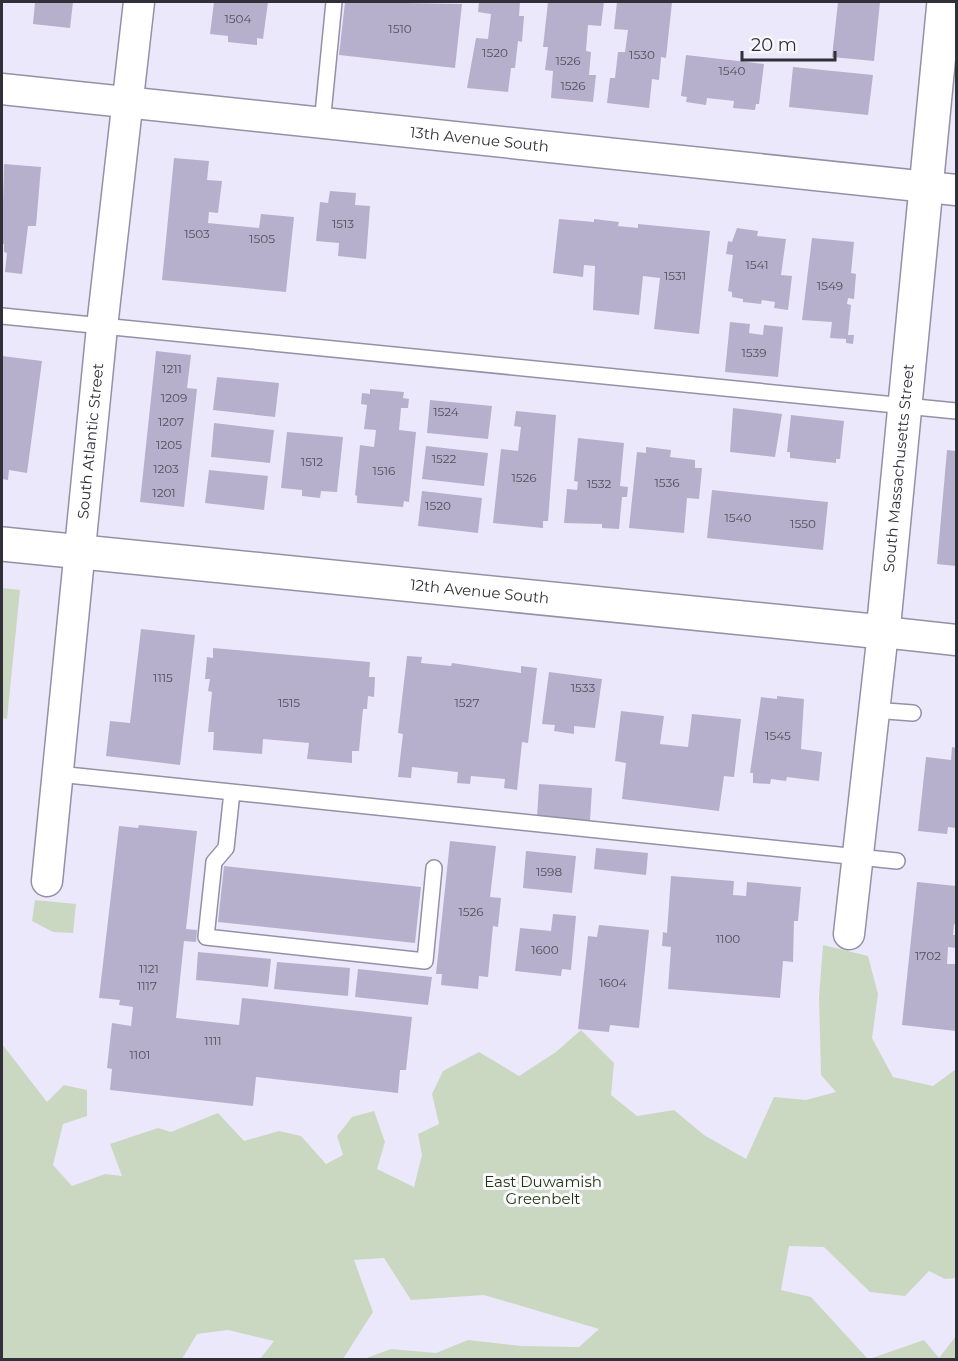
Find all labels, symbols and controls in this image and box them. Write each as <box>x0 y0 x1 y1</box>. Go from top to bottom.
house number: 1504 <box>224 11 252 26</box>
house number: 1510 <box>388 21 412 36</box>
scale bar <box>742 24 835 62</box>
text: 20 m <box>751 34 797 56</box>
house number: 1520 <box>482 45 508 60</box>
house number: 1530 <box>629 47 655 62</box>
house number: 1526 <box>555 53 581 68</box>
house number: 1540 <box>718 63 746 78</box>
house number: 1526 <box>560 78 586 93</box>
street label: 13th Avenue South <box>409 122 550 156</box>
house number: 1513 <box>332 216 354 231</box>
house number: 1503 <box>184 226 210 241</box>
house number: 1505 <box>249 231 275 246</box>
house number: 1541 <box>745 257 769 272</box>
house number: 1531 <box>664 268 686 283</box>
house number: 1549 <box>817 278 843 293</box>
house number: 1539 <box>741 345 767 360</box>
house number: 1211 <box>162 361 182 376</box>
street label: South Atlantic Street <box>73 362 107 520</box>
street label: South Massachusetts Street <box>879 363 918 573</box>
house number: 1209 <box>161 390 187 405</box>
house number: 1524 <box>433 404 459 419</box>
house number: 1207 <box>158 414 184 429</box>
house number: 1205 <box>156 437 182 452</box>
house number: 1522 <box>432 451 457 466</box>
house number: 1512 <box>301 454 323 469</box>
house number: 1203 <box>153 461 179 476</box>
house number: 1516 <box>373 463 395 478</box>
house number: 1526 <box>511 470 537 485</box>
house number: 1536 <box>654 475 680 490</box>
house number: 1532 <box>587 476 611 491</box>
house number: 1201 <box>152 485 176 500</box>
house number: 1520 <box>425 498 451 513</box>
house number: 1540 <box>724 510 752 525</box>
house number: 1550 <box>790 516 816 531</box>
street label: 12th Avenue South <box>409 575 550 608</box>
house number: 1115 <box>153 670 173 685</box>
house number: 1533 <box>571 680 595 695</box>
house number: 1515 <box>278 695 300 710</box>
house number: 1527 <box>455 695 479 710</box>
house number: 1545 <box>765 728 791 743</box>
house number: 1598 <box>536 864 562 879</box>
house number: 1526 <box>458 904 484 919</box>
house number: 1100 <box>716 931 740 946</box>
house number: 1600 <box>531 942 559 957</box>
house number: 1702 <box>915 948 941 963</box>
house number: 1121 <box>139 961 159 976</box>
house number: 1604 <box>599 975 627 990</box>
house number: 1117 <box>137 978 157 993</box>
house number: 1111 <box>204 1033 222 1048</box>
house number: 1101 <box>130 1047 150 1062</box>
park label: East Duwamish Greenbelt <box>484 1172 602 1208</box>

